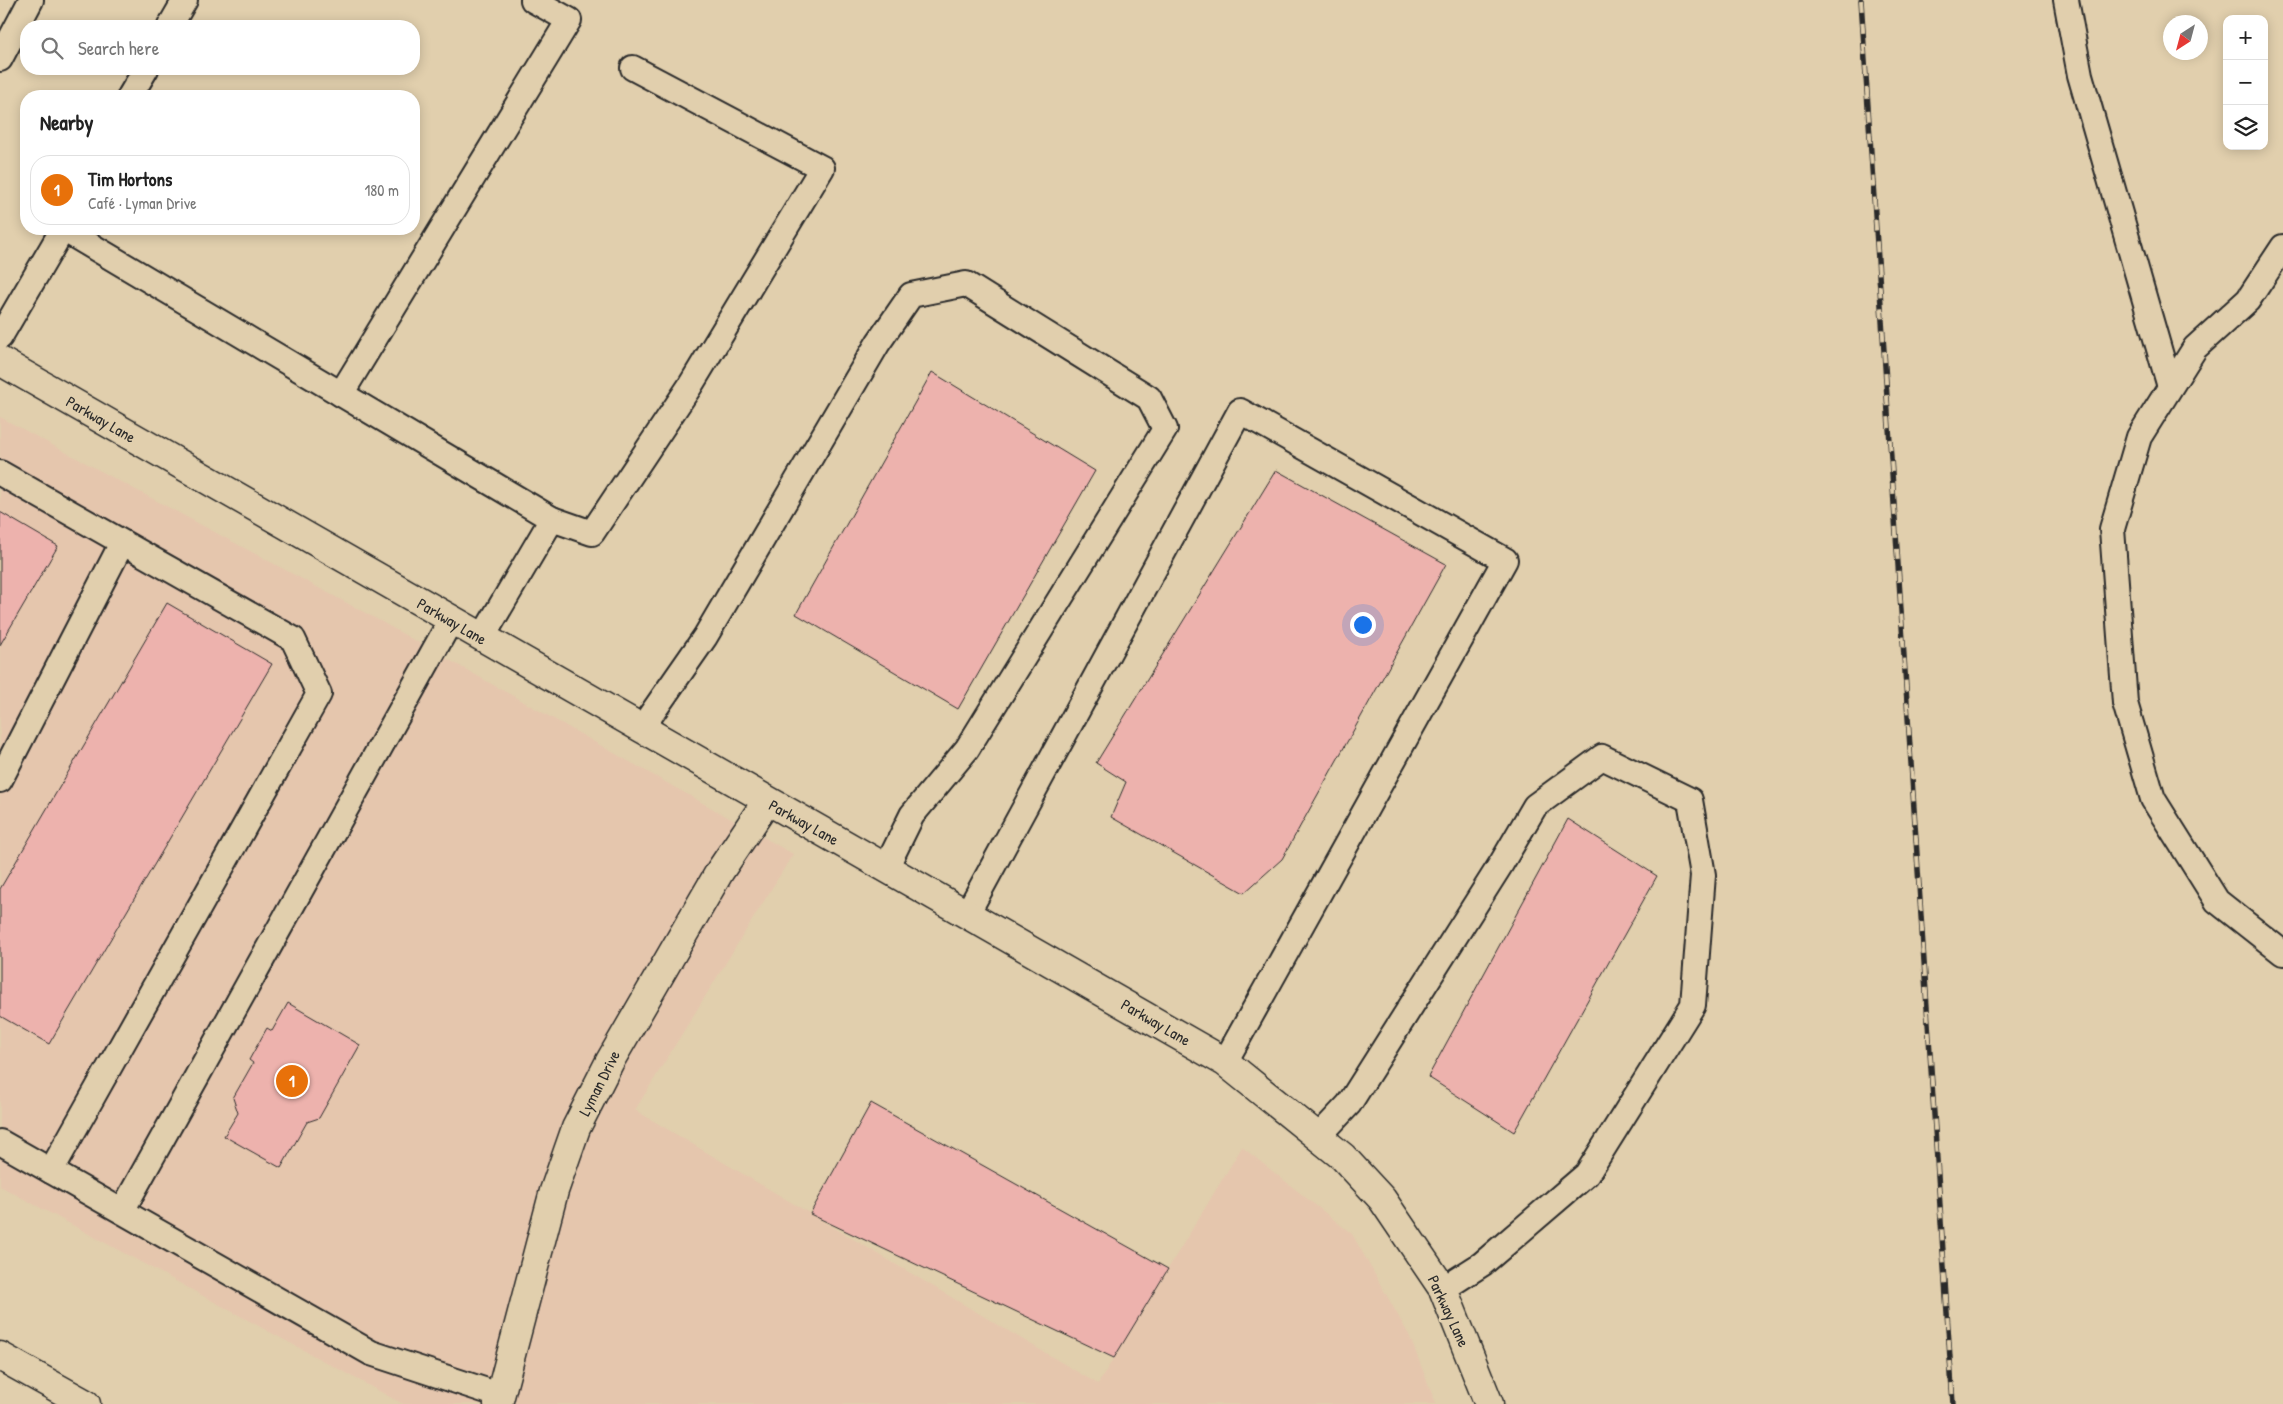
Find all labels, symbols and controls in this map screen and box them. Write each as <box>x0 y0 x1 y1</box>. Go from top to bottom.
north arrow <box>2163 15 2208 60</box>
map controls <box>2223 15 2268 150</box>
button: + <box>2223 15 2268 60</box>
search box <box>20 20 420 75</box>
icon: search <box>38 34 66 62</box>
text: Search here <box>78 35 159 61</box>
button: − <box>2223 60 2268 105</box>
button: layers <box>2223 105 2268 150</box>
text: Nearby <box>40 108 93 137</box>
text: Tim Hortons <box>88 166 172 192</box>
text: 1 <box>54 179 60 201</box>
text: 180 m <box>365 179 399 201</box>
text: Café · Lyman Drive <box>88 192 197 214</box>
street label: Parkway Lane <box>62 390 140 448</box>
street label: Parkway Lane <box>413 592 491 650</box>
your location <box>1350 612 1376 638</box>
street label: Parkway Lane <box>765 794 843 851</box>
street label: Parkway Lane <box>1117 993 1195 1051</box>
street label: Lyman Drive <box>573 1046 625 1120</box>
pin: 1 <box>276 1062 308 1100</box>
street label: Parkway Lane <box>1423 1272 1475 1351</box>

